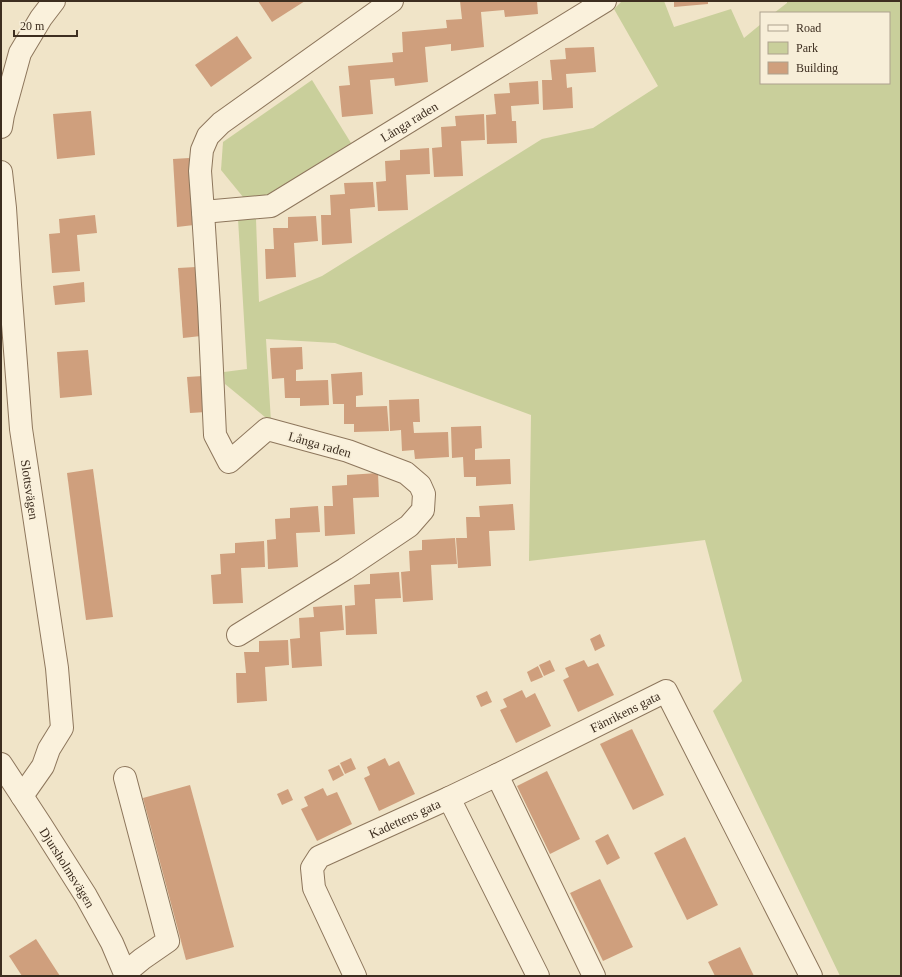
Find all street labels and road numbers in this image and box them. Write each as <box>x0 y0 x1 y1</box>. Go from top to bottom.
street label: Långa raden <box>378 98 441 145</box>
street label: Långa raden <box>287 428 353 461</box>
street label: Slottsvägen <box>18 458 42 521</box>
street label: Fänrikens gata <box>588 688 663 736</box>
street label: Kadettens gata <box>366 796 443 841</box>
street label: Djursholmsvägen <box>36 825 98 911</box>

